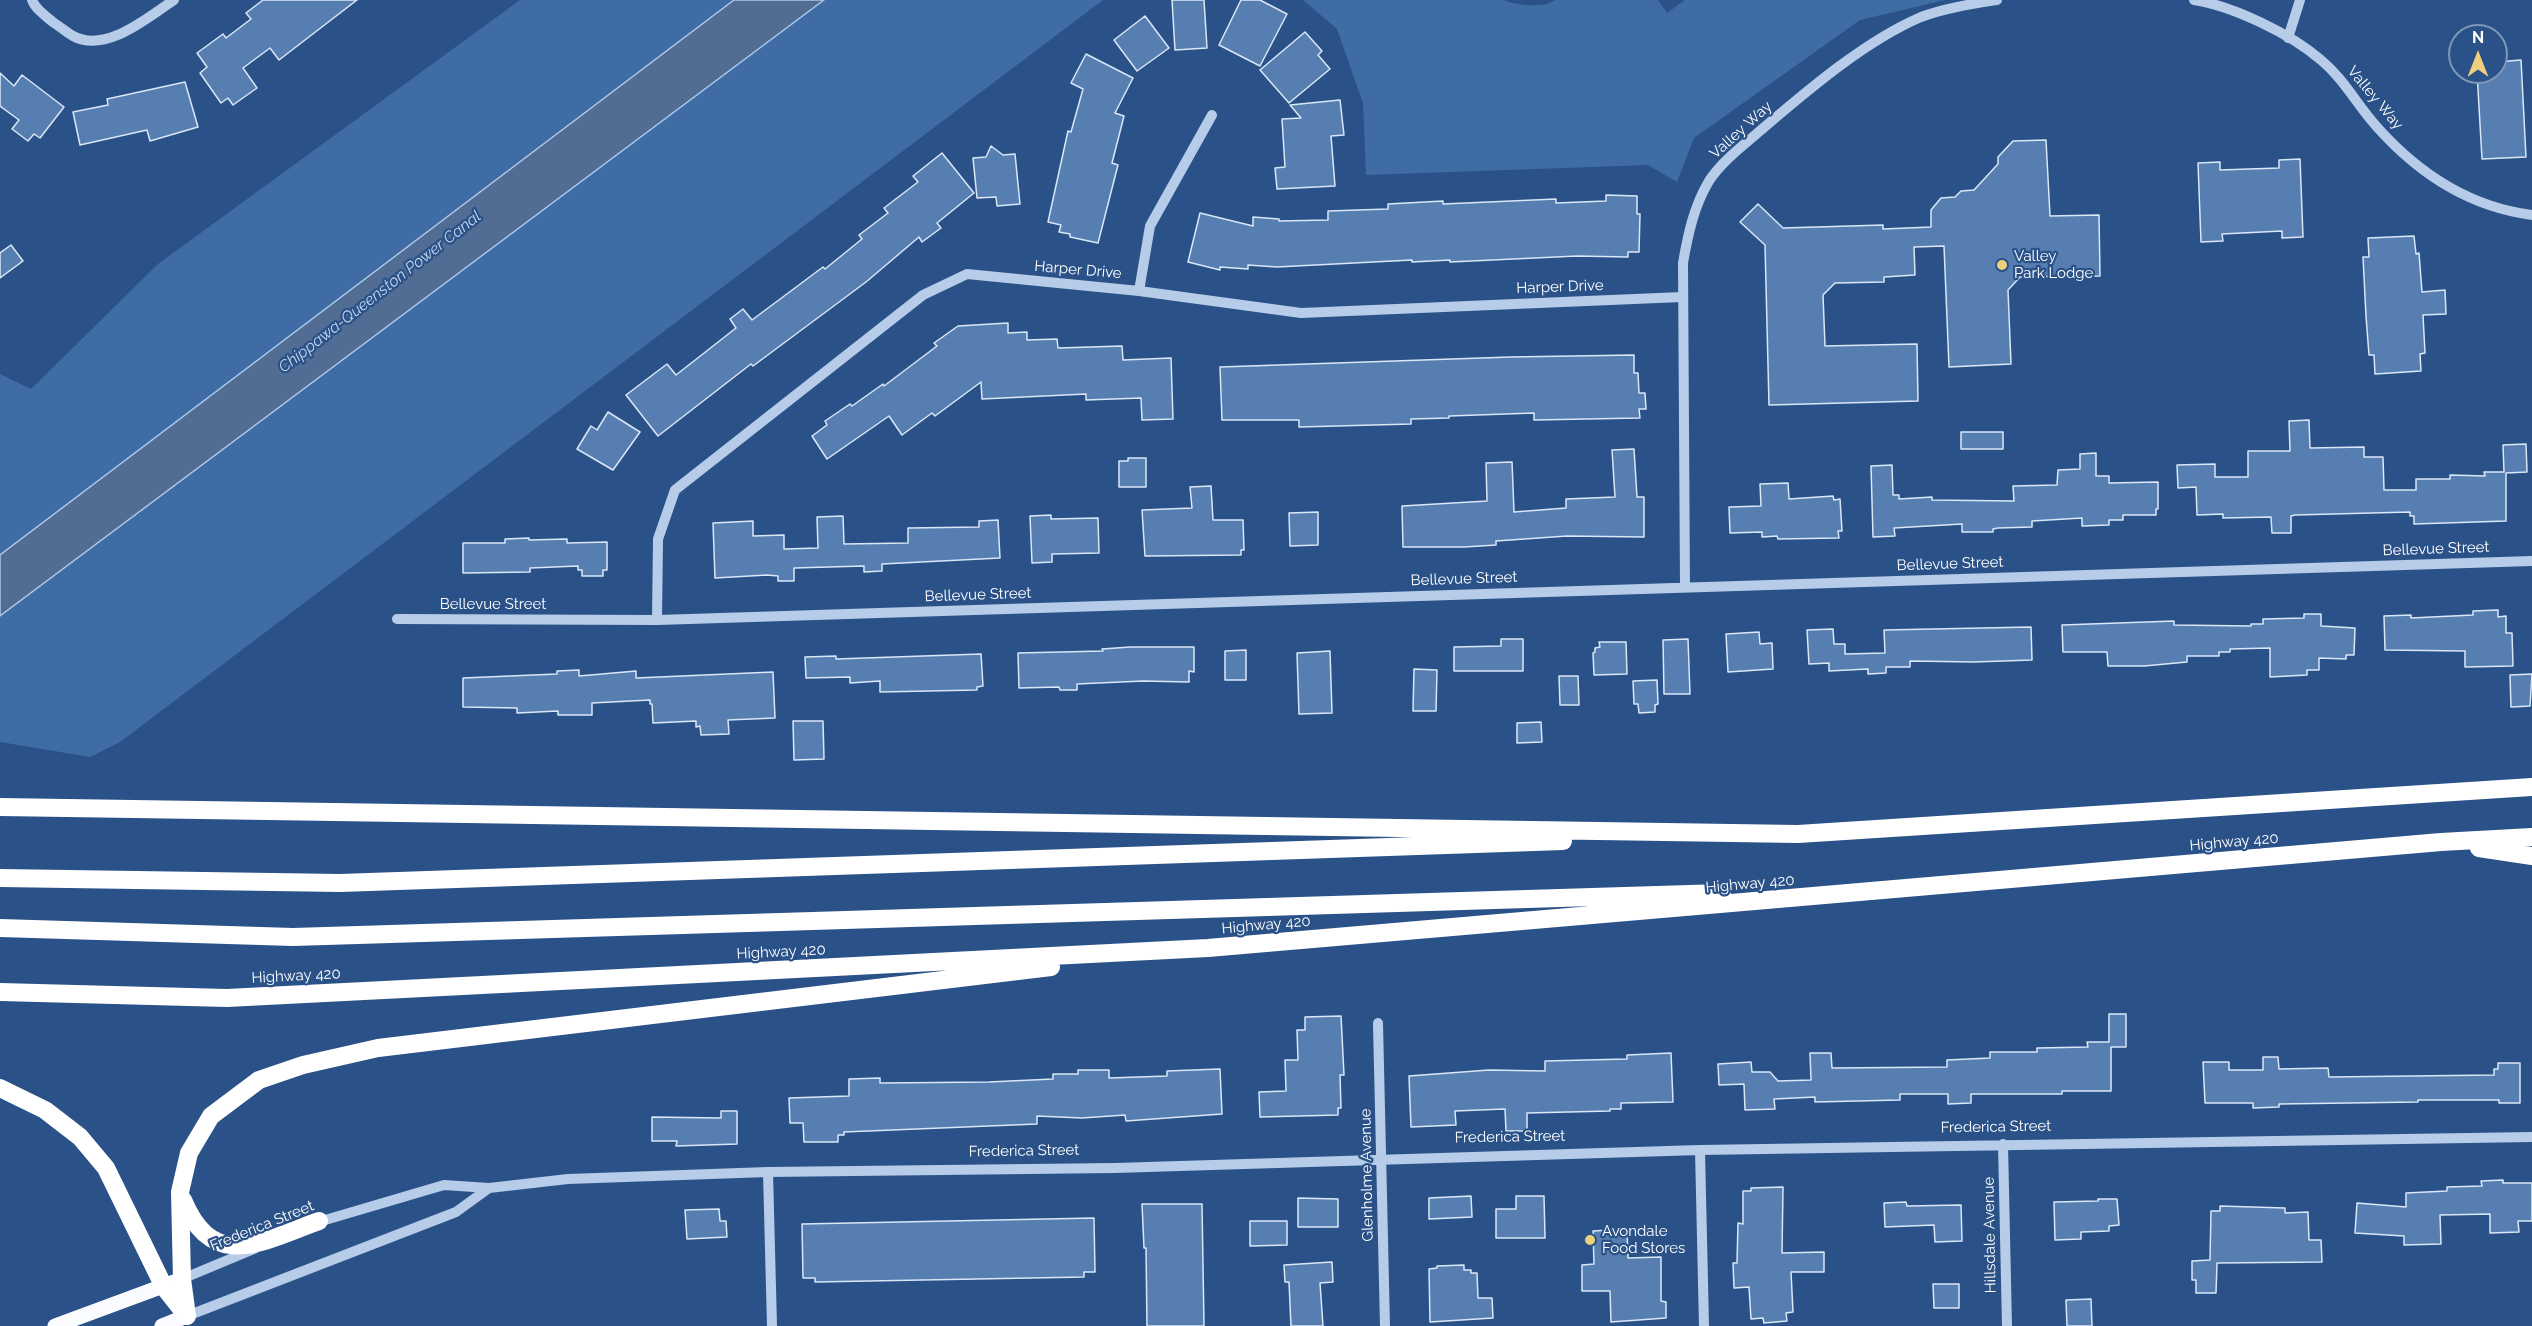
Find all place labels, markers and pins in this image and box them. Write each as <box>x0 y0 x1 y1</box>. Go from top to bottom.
place label: Valley Park Lodge <box>2014 247 2093 282</box>
marker: Valley Park Lodge <box>1995 258 2009 272</box>
place label: Avondale Food Stores <box>1602 1222 1685 1257</box>
marker: Avondale Food Stores <box>1583 1233 1597 1247</box>

